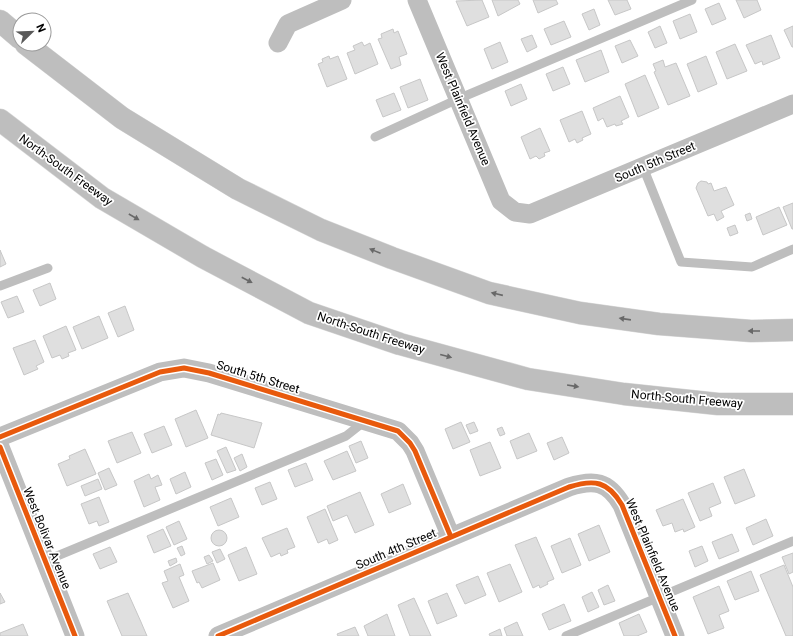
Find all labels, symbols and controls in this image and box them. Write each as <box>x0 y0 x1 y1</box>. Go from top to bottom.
north arrow <box>12 12 52 52</box>
text: N <box>33 22 48 35</box>
street label: West Plainfield Avenue <box>433 50 493 168</box>
street label: North-South Freeway <box>17 131 116 209</box>
street label: South 5th Street <box>613 139 697 185</box>
one-way arrow <box>128 213 140 220</box>
one-way arrow <box>368 248 380 254</box>
one-way arrow <box>241 277 253 283</box>
one-way arrow <box>491 291 503 297</box>
street label: North-South Freeway <box>316 309 427 357</box>
one-way arrow <box>619 316 631 322</box>
one-way arrow <box>747 328 760 334</box>
one-way arrow <box>440 353 452 359</box>
street label: South 5th Street <box>215 358 301 396</box>
one-way arrow <box>567 383 579 389</box>
street label: North-South Freeway <box>631 387 744 411</box>
street label: West Bolivar Avenue <box>20 485 74 591</box>
street label: West Plainfield Avenue <box>623 496 683 614</box>
street label: South 4th Street <box>354 526 438 572</box>

